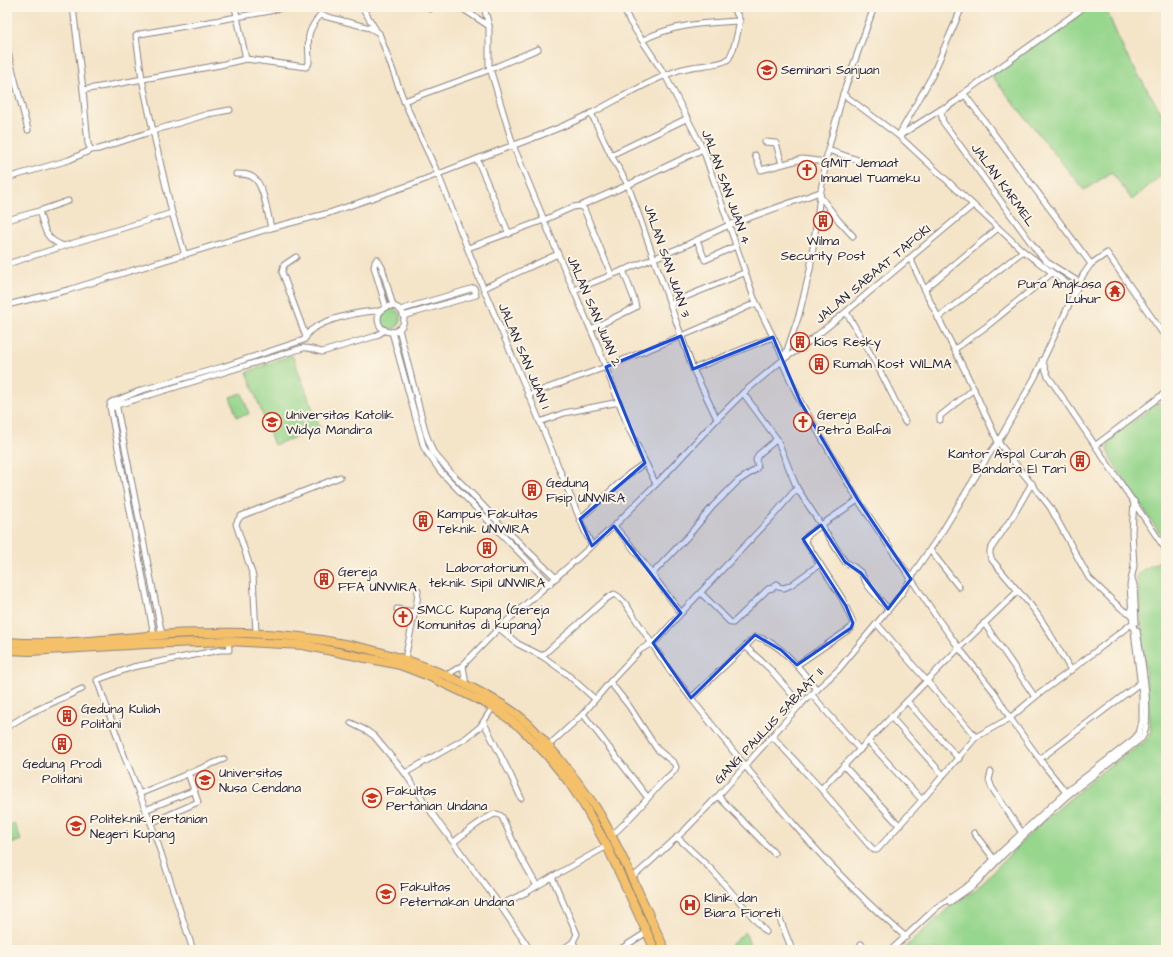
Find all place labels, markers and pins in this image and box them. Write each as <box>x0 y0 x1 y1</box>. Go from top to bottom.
school or university icon: Seminari Sanjuan <box>756 59 778 81</box>
place label: Seminari Sanjuan <box>781 61 880 79</box>
place label: GMIT Jemaat Imanuel Tuameku <box>821 154 921 187</box>
church icon: GMIT Jemaat Imanuel Tuameku <box>796 159 818 181</box>
building icon: Wilma Security Post <box>812 210 834 232</box>
place label: Wilma Security Post <box>781 232 866 266</box>
place label: Pura Angkasa Luhur <box>1018 275 1101 308</box>
temple icon: Pura Angkasa Luhur <box>1104 280 1126 302</box>
building icon: Kios Resky <box>789 331 811 353</box>
place label: Kios Resky <box>814 333 881 352</box>
building icon: Rumah Kost WILMA <box>808 353 830 375</box>
place label: Rumah Kost WILMA <box>833 355 952 373</box>
place label: Universitas Katolik Widya Mandira <box>286 406 394 440</box>
place label: Gereja Petra Balfai <box>817 406 891 439</box>
school or university icon: Universitas Katolik Widya Mandira <box>261 411 283 433</box>
church icon: Gereja Petra Balfai <box>792 411 814 433</box>
place label: Kantor Aspal Curah Bandara El Tari <box>948 445 1067 478</box>
building icon: Kantor Aspal Curah Bandara El Tari <box>1069 450 1091 472</box>
place label: Gedung Fisip UNWIRA <box>546 474 626 507</box>
building icon: Gedung Fisip UNWIRA <box>521 479 543 501</box>
place label: Kampus Fakultas Teknik UNWIRA <box>437 505 538 538</box>
building icon: Kampus Fakultas Teknik UNWIRA <box>412 510 434 532</box>
building icon: Laboratorium teknik Sipil UNWIRA <box>476 537 498 559</box>
place label: Laboratorium teknik Sipil UNWIRA <box>429 559 546 592</box>
place label: Gereja FFA UNWIRA <box>338 563 417 596</box>
building icon: Gereja FFA UNWIRA <box>313 568 335 590</box>
place label: SMCC Kupang (Gereja Komunitas di kupang) <box>417 601 550 635</box>
church icon: SMCC Kupang (Gereja Komunitas di kupang) <box>392 606 414 628</box>
place label: Gedung Kuliah Politani <box>81 700 161 733</box>
building icon: Gedung Kuliah Politani <box>56 705 78 727</box>
building icon: Gedung Prodi Politani <box>51 733 73 755</box>
place label: Gedung Prodi Politani <box>22 755 102 788</box>
place label: Universitas Nusa Cendana <box>219 764 302 797</box>
school or university icon: Universitas Nusa Cendana <box>194 769 216 791</box>
place label: Fakultas Pertanian Undana <box>386 782 488 815</box>
school or university icon: Fakultas Pertanian Undana <box>361 787 383 809</box>
place label: Politeknik Pertanian Negeri Kupang <box>90 810 208 844</box>
school or university icon: Politeknik Pertanian Negeri Kupang <box>65 815 87 837</box>
place label: Fakultas Peternakan Undana <box>400 878 515 911</box>
school or university icon: Fakultas Peternakan Undana <box>375 883 397 905</box>
place label: Klinik dan Biara Fioreti <box>704 889 781 922</box>
hospital icon: Klinik dan Biara Fioreti <box>679 894 701 916</box>

